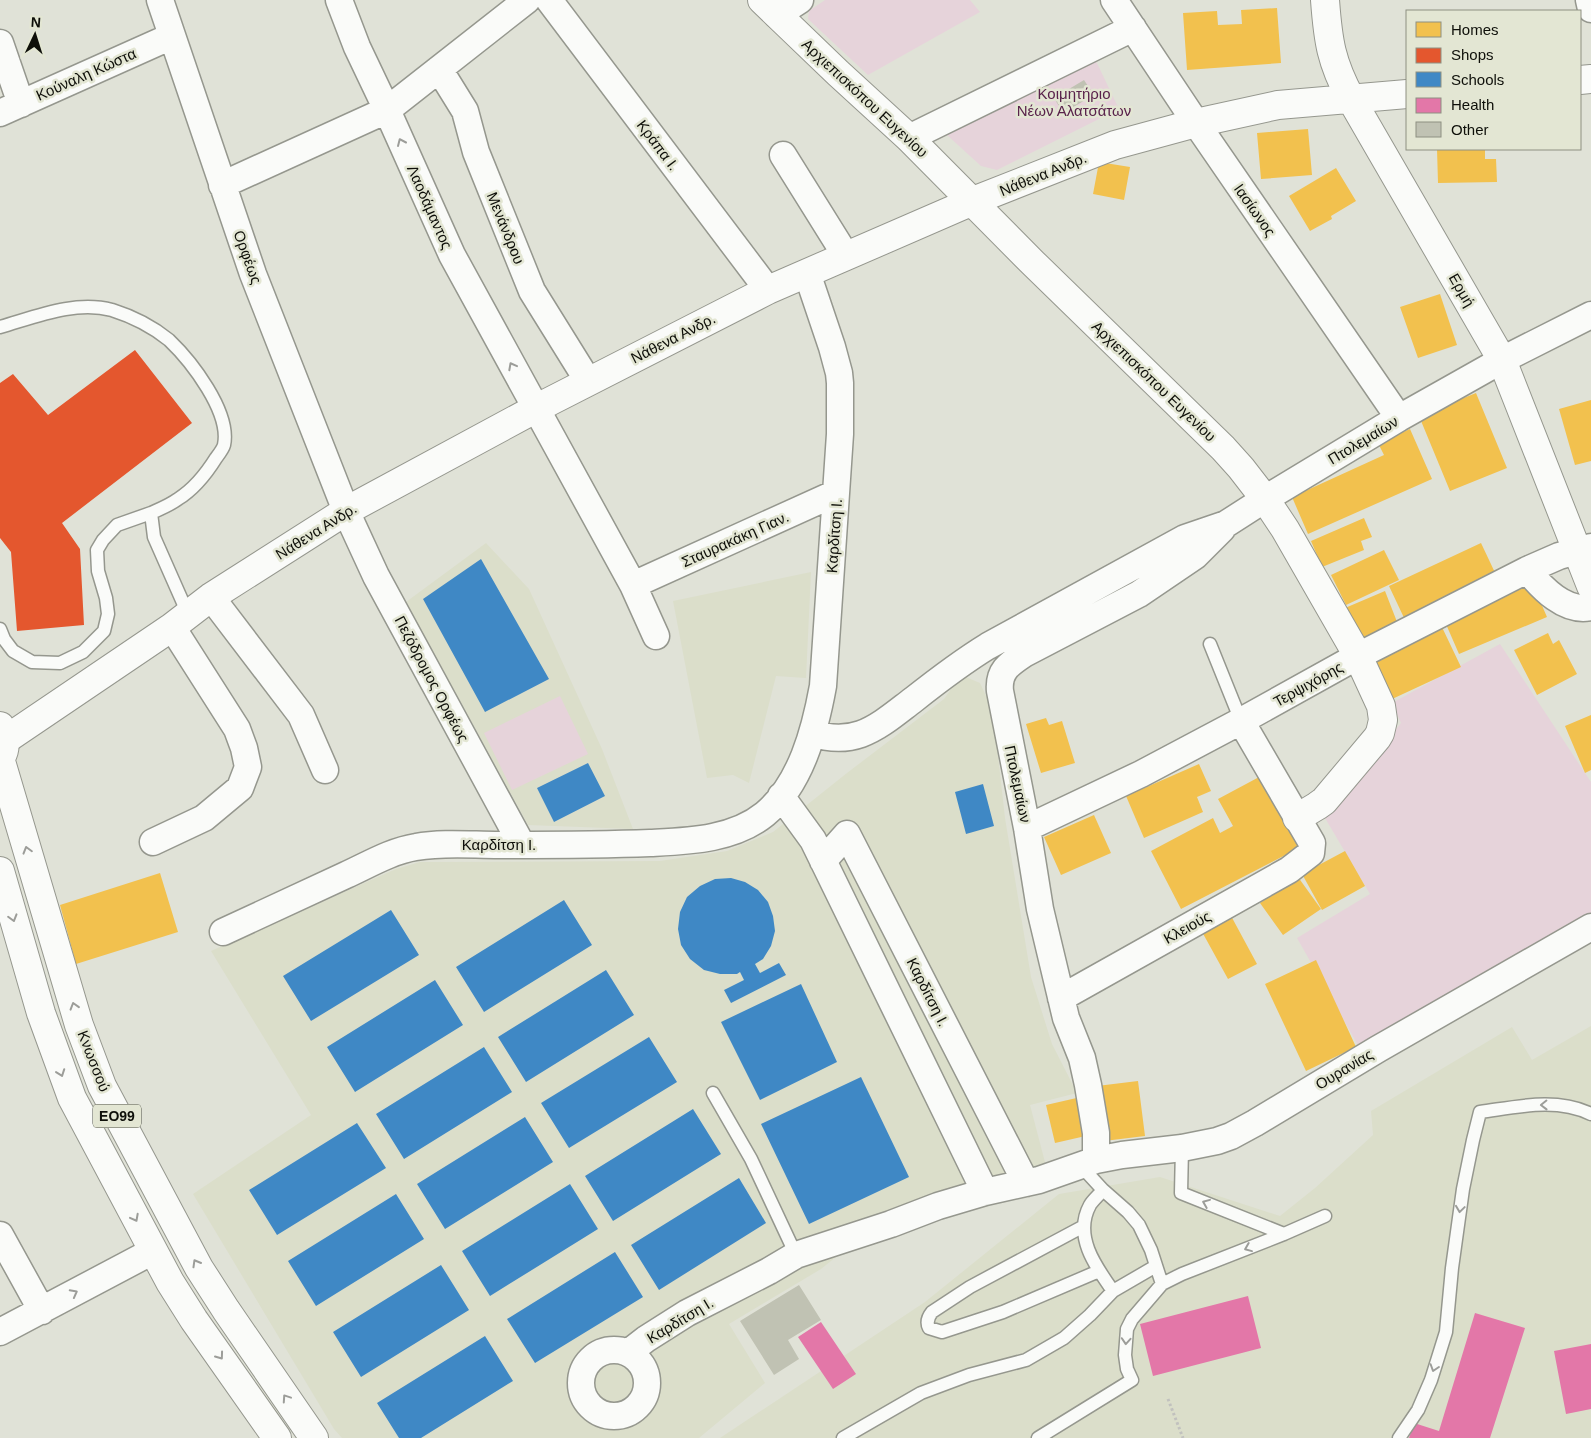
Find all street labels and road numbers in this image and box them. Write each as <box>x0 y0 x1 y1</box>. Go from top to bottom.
street label: Αρχιεπισκόπου Ευγενίου <box>799 35 931 161</box>
street label: Κούναλη Κώστα <box>33 44 139 104</box>
street label: Κράπα Ι. <box>634 117 682 173</box>
street label: Νάθενα Ανδρ. <box>997 149 1089 199</box>
street label: Λαοδάμαντος <box>404 162 456 252</box>
street label: Ιασίωνος <box>1231 180 1279 240</box>
street label: Μενάνδρου <box>484 189 528 267</box>
street label: Ορφέως <box>231 228 265 286</box>
street label: Ερμή <box>1446 270 1478 310</box>
street label: Νάθενα Ανδρ. <box>628 309 718 367</box>
street label: Αρχιεπισκόπου Ευγενίου <box>1089 317 1219 445</box>
street label: Πτολεμαίων <box>1325 412 1401 468</box>
street label: Καρδίτση Ι. <box>823 498 845 574</box>
street label: Νάθενα Ανδρ. <box>272 499 360 563</box>
street label: Σταυρακάκη Γιαν. <box>679 508 791 570</box>
street label: Πεζόδρομος Ορφέως <box>391 613 473 745</box>
street label: Τερψιχόρης <box>1270 658 1346 710</box>
street label: Πτολεμαίων <box>1002 744 1034 824</box>
street label: Καρδίτση Ι. <box>462 836 536 853</box>
street label: Κλειούς <box>1160 907 1214 947</box>
street label: Καρδίτση Ι. <box>904 955 952 1029</box>
street label: Κνωσσού <box>75 1028 113 1094</box>
street label: Ουρανίας <box>1312 1045 1376 1093</box>
road number: ΕΟ99 <box>93 1104 141 1128</box>
street label: Καρδίτση Ι. <box>644 1294 716 1346</box>

